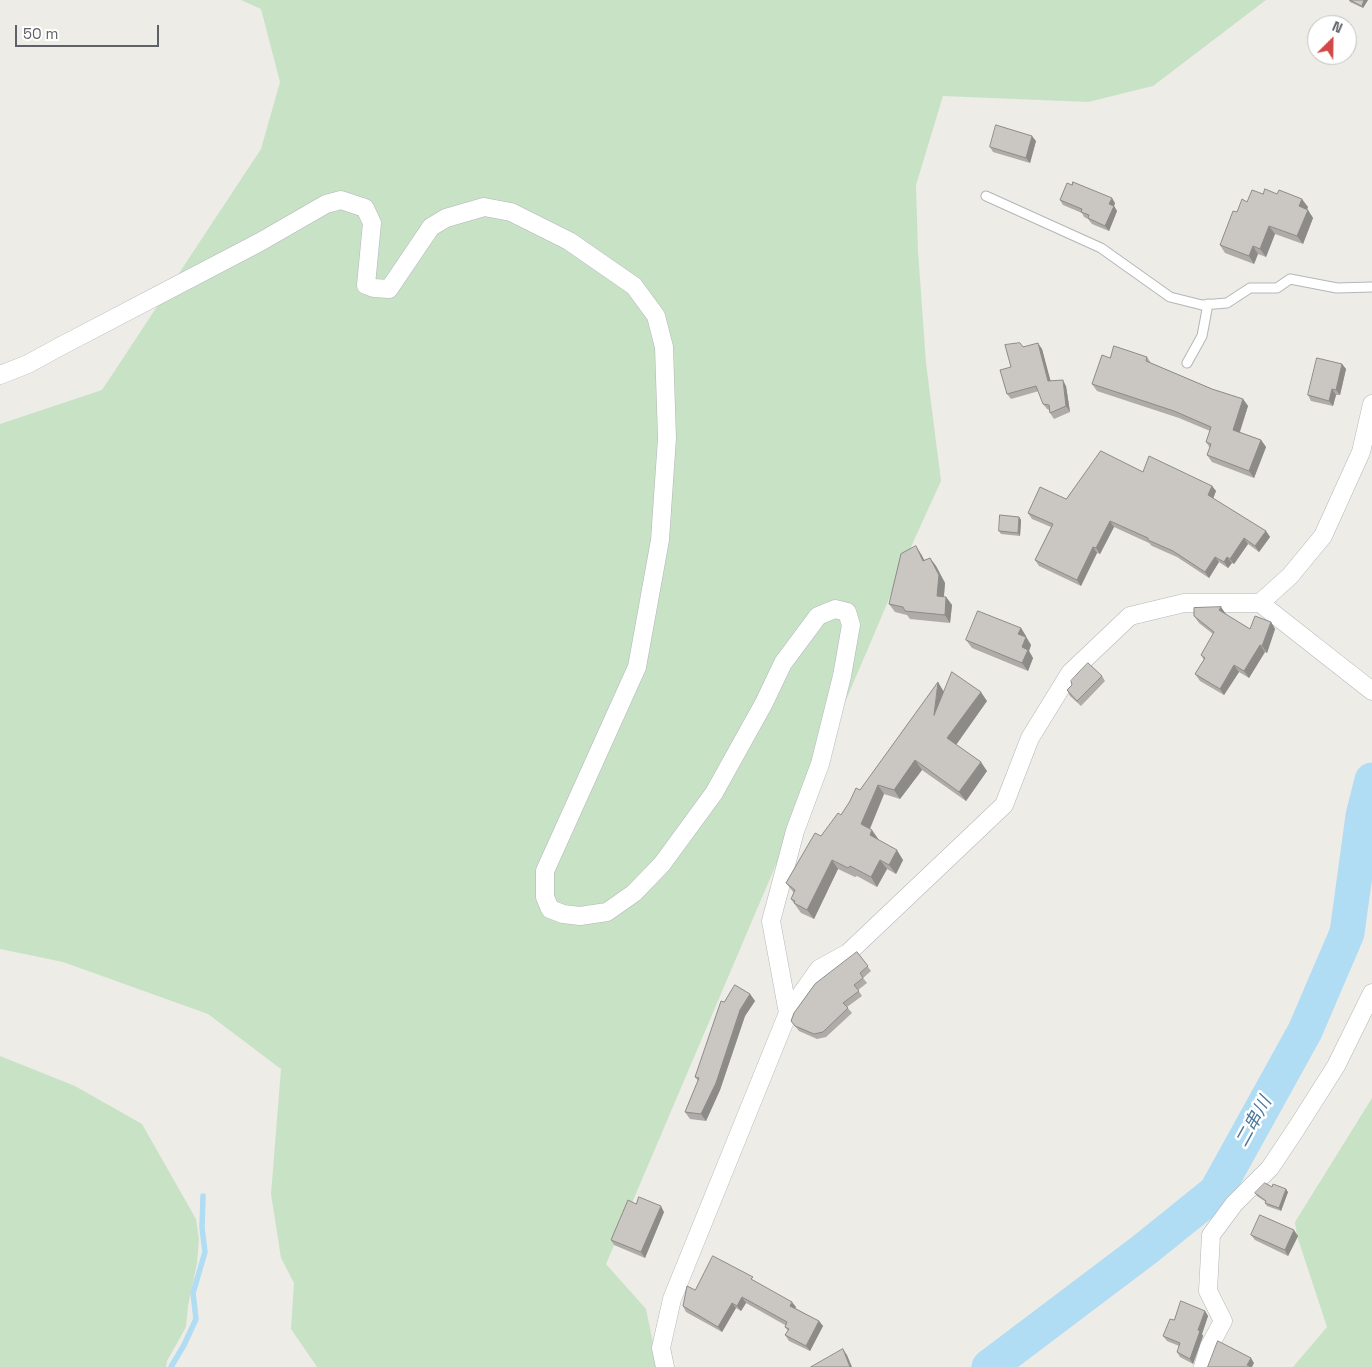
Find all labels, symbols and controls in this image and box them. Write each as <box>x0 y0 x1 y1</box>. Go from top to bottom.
scale bar <box>18 15 161 47</box>
north arrow <box>1307 15 1357 65</box>
text: N <box>1330 17 1345 37</box>
text: 50 m <box>23 24 58 43</box>
water label: 二串川 <box>1231 1093 1277 1151</box>

